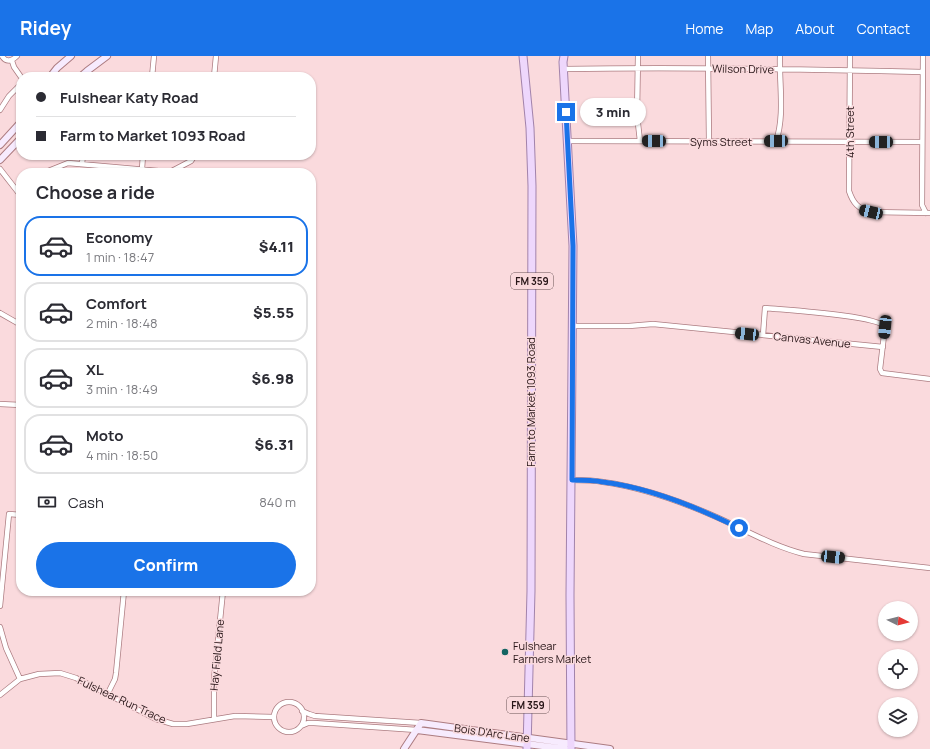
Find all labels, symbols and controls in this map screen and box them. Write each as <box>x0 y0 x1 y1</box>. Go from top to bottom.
text: Ridey <box>20 15 71 41</box>
text: Home <box>686 19 723 38</box>
text: Map <box>745 19 773 38</box>
text: About <box>795 19 835 38</box>
text: Contact <box>857 19 910 38</box>
street label: Wilson Drive <box>712 60 775 77</box>
text: Fulshear Katy Road <box>60 87 199 108</box>
callout: 3 min <box>580 98 646 126</box>
route end <box>557 103 575 121</box>
text: 3 min <box>596 103 630 121</box>
street label: 4th Street <box>842 106 857 158</box>
text: Farm to Market 1093 Road <box>60 125 245 146</box>
street label: Syms Street <box>690 134 752 149</box>
car <box>642 135 666 147</box>
car <box>764 135 788 147</box>
car <box>869 136 893 148</box>
text: Choose a ride <box>36 180 155 204</box>
car <box>858 203 884 221</box>
text: Economy <box>86 227 153 248</box>
icon: car <box>38 228 74 264</box>
text: $4.11 <box>259 236 294 257</box>
text: 1 min · 18:47 <box>86 248 154 266</box>
road number: FM 359 <box>511 273 553 289</box>
text: Comfort <box>86 293 147 314</box>
icon: car <box>38 294 74 330</box>
text: $5.55 <box>253 302 294 323</box>
text: 2 min · 18:48 <box>86 314 158 332</box>
car <box>878 314 892 340</box>
car <box>734 327 760 341</box>
street label: Canvas Avenue <box>773 328 852 351</box>
street label: Farm to Market 1093 Road <box>523 337 538 467</box>
text: XL <box>86 359 104 380</box>
icon: car <box>38 360 74 396</box>
text: $6.98 <box>252 368 294 389</box>
text: 3 min · 18:49 <box>86 380 158 398</box>
text: Moto <box>86 425 123 446</box>
icon: car <box>38 426 74 462</box>
text: $6.31 <box>255 434 294 455</box>
text: 4 min · 18:50 <box>86 446 158 464</box>
icon: cash <box>36 491 58 513</box>
text: Cash <box>68 492 104 513</box>
text: 840 m <box>259 493 296 511</box>
route start <box>730 519 748 537</box>
button: Confirm <box>36 542 296 588</box>
car <box>820 550 846 564</box>
north arrow <box>878 601 918 641</box>
map controls <box>878 601 918 737</box>
street label: Hay Field Lane <box>206 618 227 691</box>
place label: Fulshear Farmers Market <box>513 638 591 666</box>
marker: Fulshear Farmers Market <box>500 647 510 657</box>
button: locate <box>878 649 918 689</box>
street label: Fulshear Run Trace <box>76 672 169 727</box>
road number: FM 359 <box>507 697 549 713</box>
button: layers <box>878 697 918 737</box>
street label: Bois D'Arc Lane <box>453 720 531 745</box>

